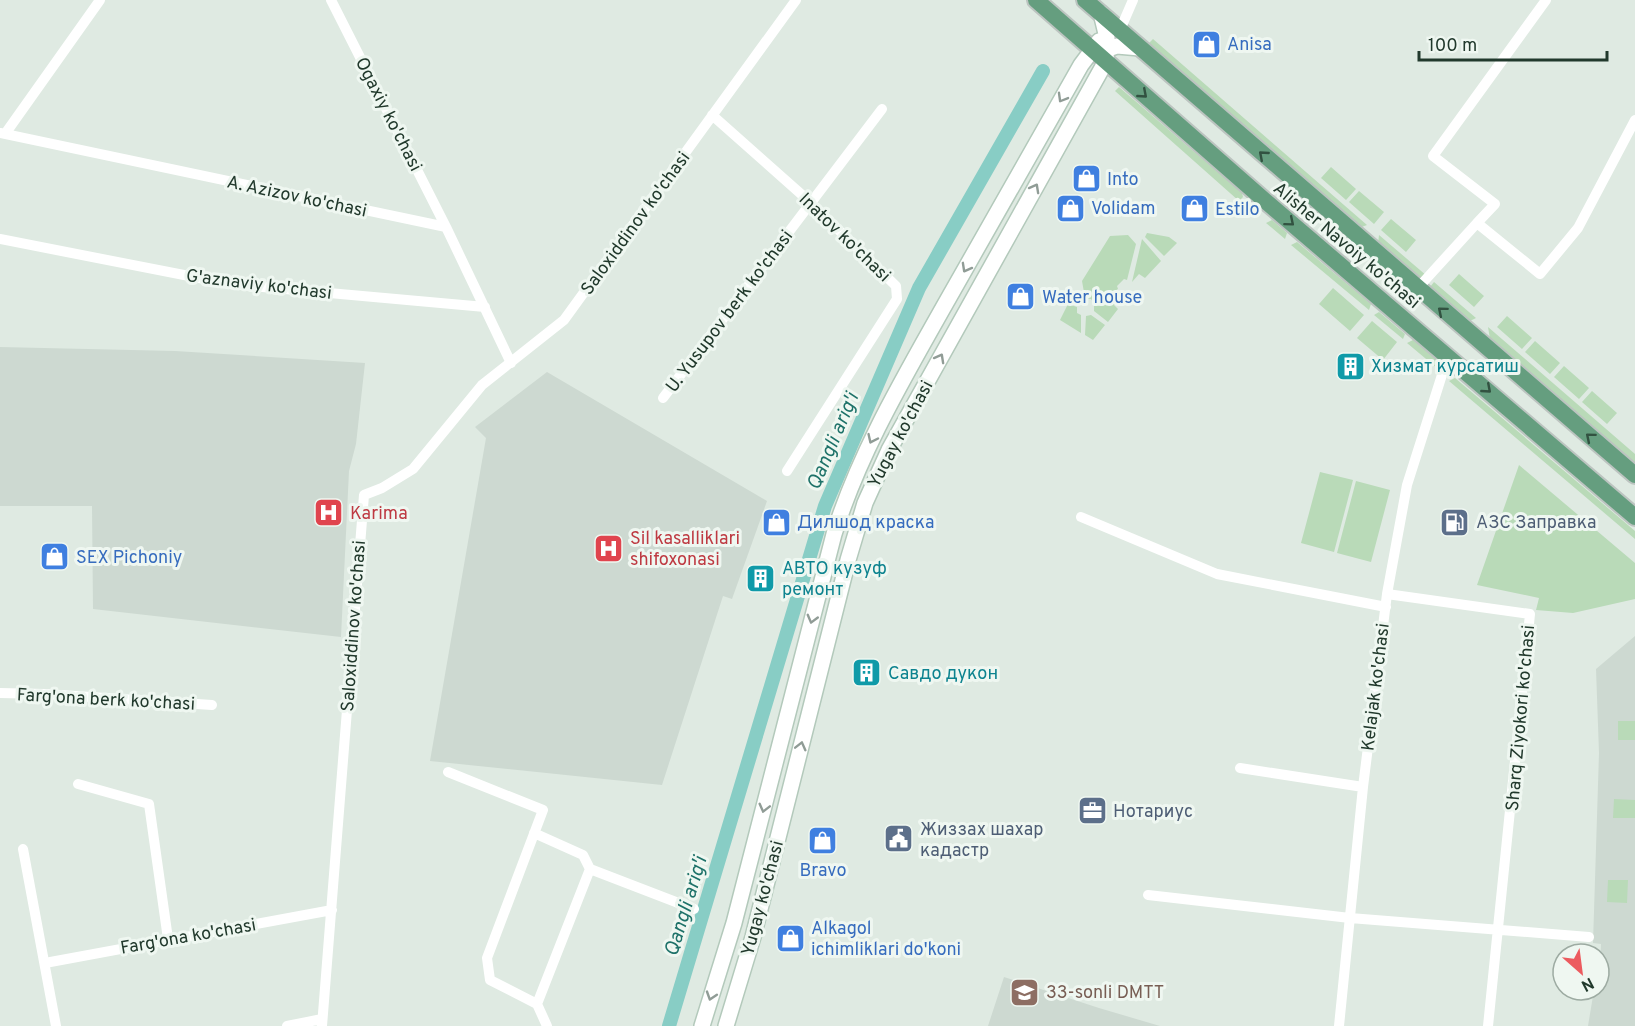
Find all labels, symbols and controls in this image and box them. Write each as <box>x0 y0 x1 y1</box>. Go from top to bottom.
scale bar <box>1419 24 1606 62</box>
shop icon: Anisa <box>1190 28 1222 60</box>
place label: Anisa <box>1227 34 1272 57</box>
text: 100 m <box>1428 35 1477 58</box>
street label: Ogaxiy ko'chasi <box>349 54 426 176</box>
one-way arrow <box>1137 87 1147 98</box>
one-way arrow <box>1058 92 1069 103</box>
street label: Saloxiddinov ko'chasi <box>576 148 696 300</box>
one-way arrow <box>1259 151 1270 162</box>
shop icon: Into <box>1070 163 1102 195</box>
place label: Into <box>1107 169 1139 192</box>
street label: A. Azizov ko'chasi <box>225 171 369 224</box>
street label: Alisher Navoiy ko'chasi <box>1268 178 1424 314</box>
one-way arrow <box>1028 184 1039 194</box>
street label: Inatov ko'chasi <box>793 188 895 288</box>
shop icon: Volidam <box>1054 192 1086 224</box>
shop icon: Estilo <box>1178 193 1210 225</box>
place label: Volidam <box>1091 198 1155 221</box>
place label: Estilo <box>1215 199 1260 222</box>
one-way arrow <box>1283 215 1294 226</box>
street label: U. Yusupov berk ko'chasi <box>661 226 799 398</box>
one-way arrow <box>962 262 973 272</box>
street label: G'aznaviy ko'chasi <box>185 265 333 306</box>
shop icon: Water house <box>1005 281 1037 313</box>
place label: Water house <box>1042 287 1142 310</box>
one-way arrow <box>1438 307 1449 318</box>
building icon: Хизмат курсатиш <box>1334 350 1366 382</box>
one-way arrow <box>933 354 944 365</box>
place label: Хизмат курсатиш <box>1371 356 1519 379</box>
street label: Yugay ko'chasi <box>863 377 939 492</box>
one-way arrow <box>1480 382 1491 393</box>
water label: Qangli arig'i <box>802 388 866 494</box>
one-way arrow <box>868 433 880 444</box>
one-way arrow <box>1586 433 1597 444</box>
hospital icon: Karima <box>313 497 345 529</box>
place label: Karima <box>350 503 408 526</box>
shop icon: Дилшод краска <box>760 506 792 538</box>
fuel station icon: АЗС Заправка <box>1439 506 1471 538</box>
place label: Дилшод краска <box>797 512 934 535</box>
place label: АЗС Заправка <box>1476 512 1596 535</box>
place label: Sil kasalliklari shifoxonasi <box>630 528 740 572</box>
hospital icon: Sil kasalliklari shifoxonasi <box>593 532 625 564</box>
street label: Saloxiddinov ko'chasi <box>337 540 372 713</box>
shop icon: SEX Pichoniy <box>39 541 71 573</box>
place label: SEX Pichoniy <box>76 547 182 570</box>
place label: АВТО кузуф ремонт <box>782 558 887 602</box>
building icon: АВТО кузуф ремонт <box>745 562 777 594</box>
one-way arrow <box>807 613 819 624</box>
street label: Kelajak ko'chasi <box>1357 622 1396 752</box>
street label: Sharq Ziyokori ko'chasi <box>1502 624 1541 812</box>
building icon: Cавдо дукон <box>851 657 883 689</box>
place label: Cавдо дукон <box>888 663 998 686</box>
street label: Farg'ona berk ko'chasi <box>16 684 196 717</box>
one-way arrow <box>793 742 806 752</box>
office icon: Нотариус <box>1076 795 1108 827</box>
place label: Нотариус <box>1113 801 1193 824</box>
one-way arrow <box>758 803 771 813</box>
place label: Жиззах шахар кадастр <box>920 819 1044 863</box>
public building icon: Жиззах шахар кадастр <box>883 823 915 855</box>
shop icon: Bravo <box>807 825 839 857</box>
street label: Yugay ko'chasi <box>737 838 790 959</box>
water label: Qangli arig'i <box>659 852 715 960</box>
place label: Bravo <box>799 860 847 883</box>
street label: Farg'ona ko'chasi <box>119 914 258 961</box>
place label: Alkagol ichimliklari do'koni <box>811 918 961 962</box>
shop icon: Alkagol ichimliklari do'koni <box>774 922 806 954</box>
north arrow <box>1551 942 1611 1002</box>
text: N <box>1577 972 1597 995</box>
school or university icon: 33-sonli DMTT <box>1009 976 1041 1008</box>
place label: 33-sonli DMTT <box>1046 982 1164 1005</box>
one-way arrow <box>706 990 718 1001</box>

